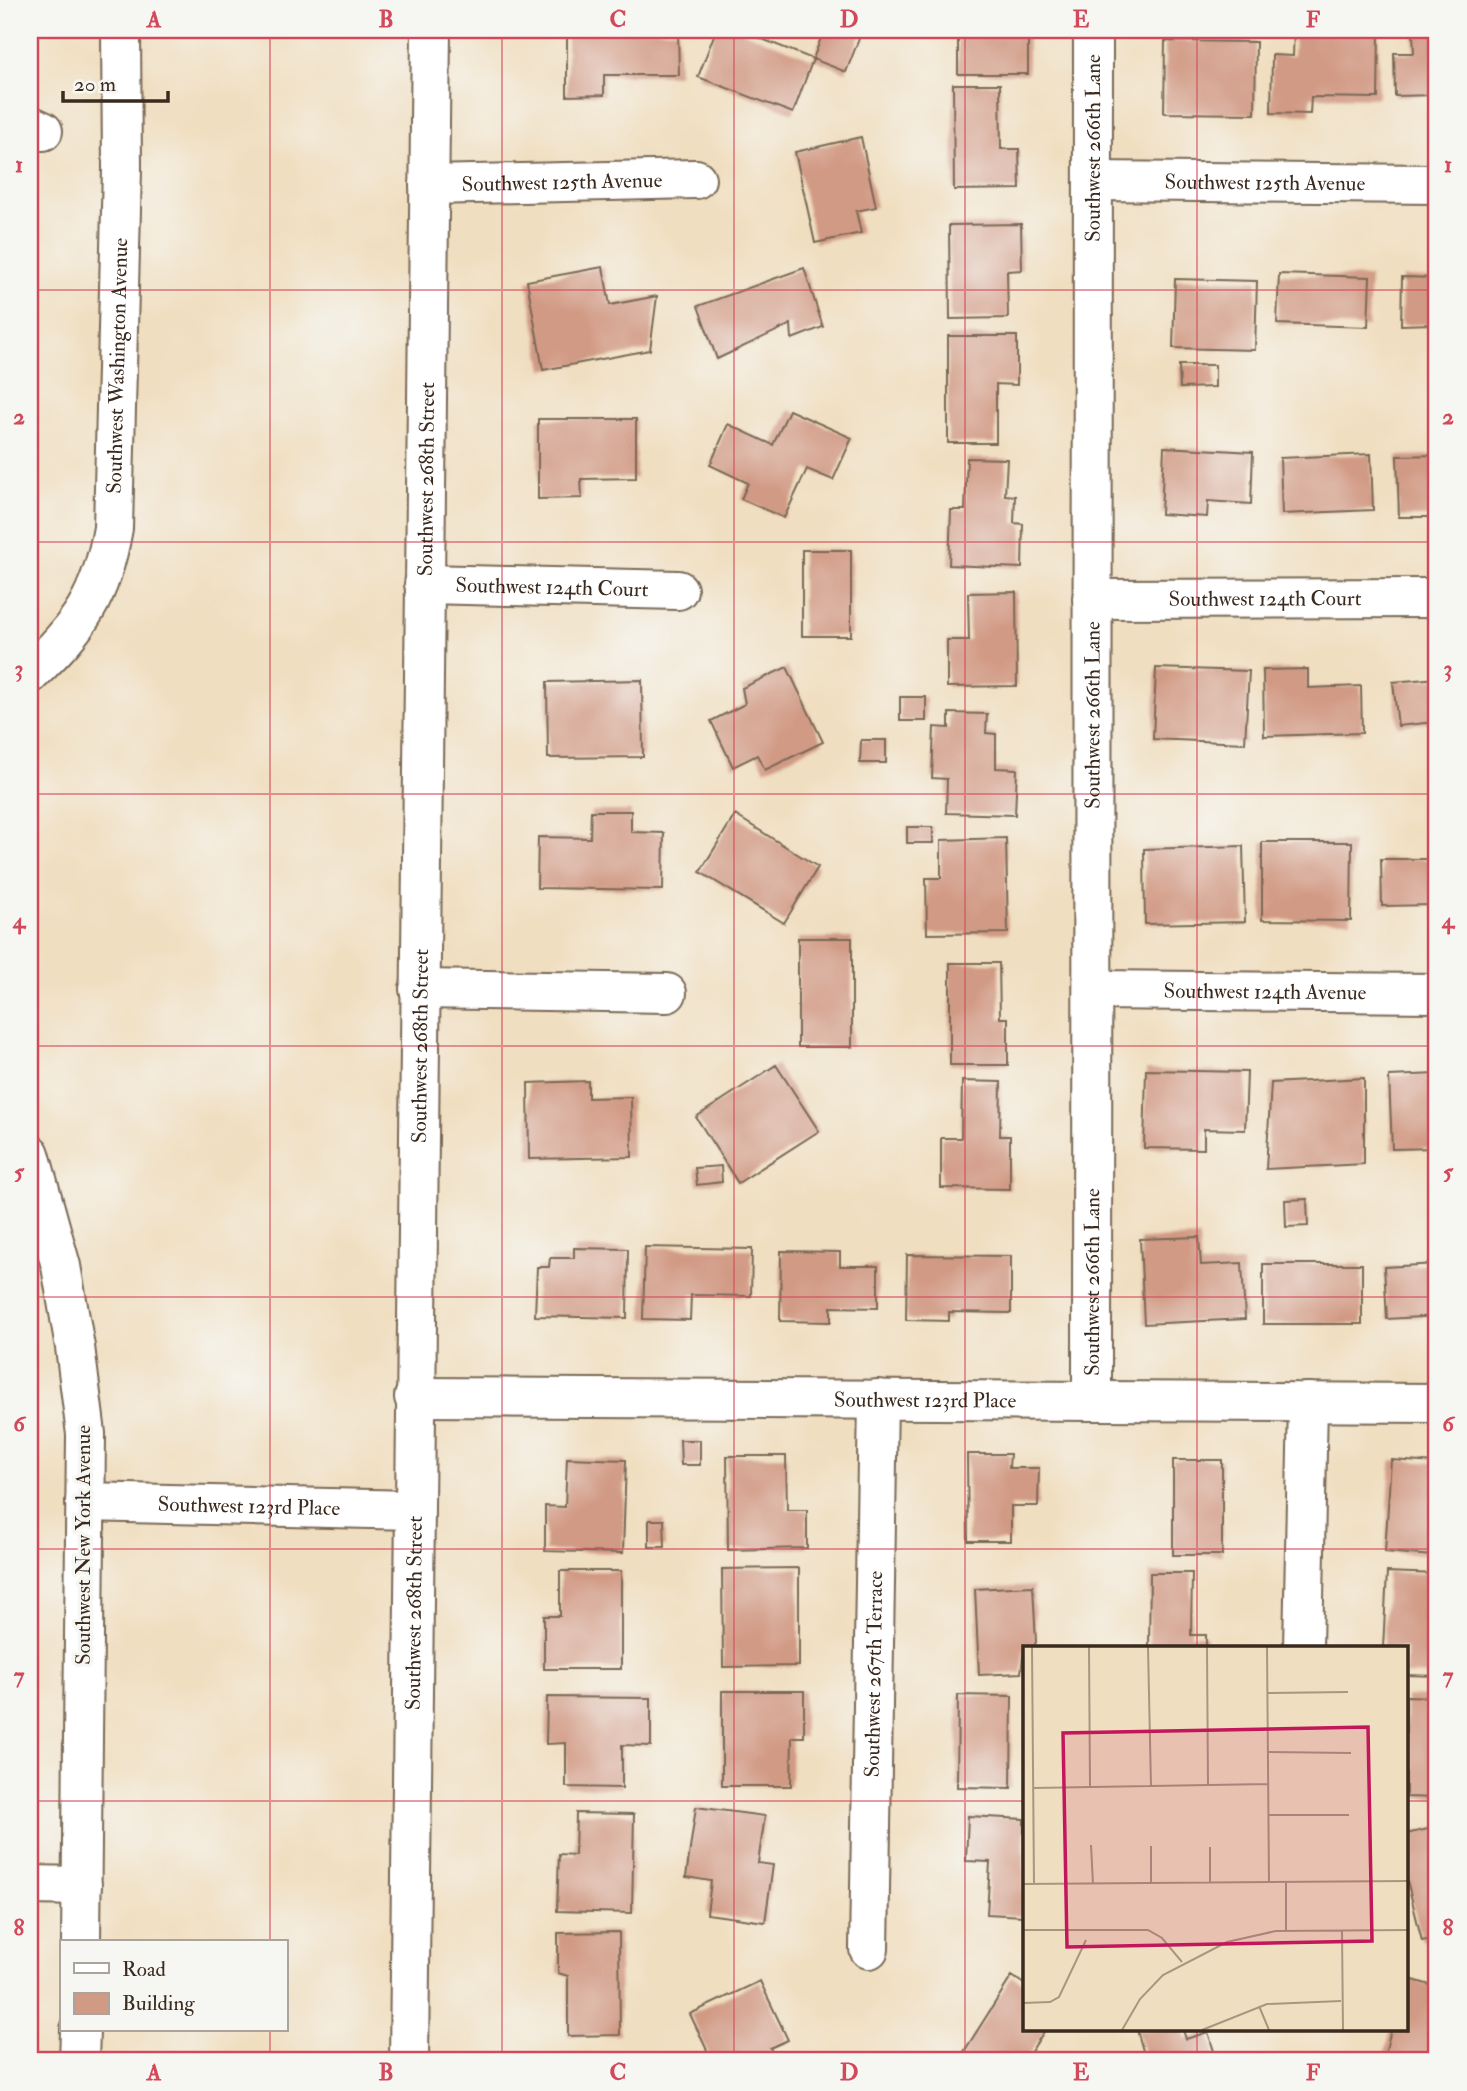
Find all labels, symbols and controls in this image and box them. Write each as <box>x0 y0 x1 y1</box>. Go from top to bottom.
text: A <box>146 5 162 34</box>
text: B <box>378 5 394 34</box>
text: C <box>610 5 626 34</box>
text: D <box>840 5 858 34</box>
text: E <box>1073 5 1090 34</box>
text: F <box>1306 5 1321 34</box>
street label: Southwest 266th Lane <box>1079 54 1106 242</box>
scale bar <box>63 60 168 104</box>
text: 20 m <box>74 71 116 98</box>
text: 1 <box>15 150 23 179</box>
text: 1 <box>1444 150 1452 179</box>
street label: Southwest 125th Avenue <box>461 166 663 198</box>
street label: Southwest 125th Avenue <box>1165 168 1366 197</box>
street label: Southwest Washington Avenue <box>100 237 134 494</box>
street label: Southwest 268th Street <box>412 382 441 576</box>
text: 2 <box>13 402 25 431</box>
text: 2 <box>1442 402 1454 431</box>
street label: Southwest 124th Court <box>455 571 649 603</box>
street label: Southwest 124th Court <box>1168 585 1362 612</box>
street label: Southwest 266th Lane <box>1079 621 1106 809</box>
text: 3 <box>15 654 23 683</box>
text: 3 <box>1444 654 1452 683</box>
text: 4 <box>12 906 27 935</box>
text: 4 <box>1441 906 1456 935</box>
street label: Southwest 268th Street <box>405 949 435 1143</box>
street label: Southwest 124th Avenue <box>1163 977 1367 1006</box>
text: 5 <box>14 1157 25 1186</box>
text: 5 <box>1443 1157 1454 1186</box>
street label: Southwest 266th Lane <box>1079 1188 1106 1376</box>
street label: Southwest 123rd Place <box>834 1386 1017 1414</box>
text: 6 <box>13 1409 27 1438</box>
text: 6 <box>1442 1409 1456 1438</box>
street label: Southwest New York Avenue <box>70 1425 97 1665</box>
street label: Southwest 123rd Place <box>157 1490 341 1522</box>
street label: Southwest 268th Street <box>399 1516 428 1710</box>
street label: Southwest 267th Terrace <box>858 1570 889 1778</box>
inset map <box>1023 1646 1408 2032</box>
text: 7 <box>14 1661 25 1690</box>
text: 7 <box>1443 1661 1454 1690</box>
text: 8 <box>14 1913 25 1942</box>
text: 8 <box>1443 1913 1454 1942</box>
legend <box>60 1940 287 2032</box>
text: Road <box>122 1956 167 1983</box>
text: Building <box>122 1990 195 2017</box>
text: A <box>146 2058 162 2087</box>
text: B <box>378 2058 394 2087</box>
text: C <box>610 2058 626 2087</box>
text: D <box>840 2058 858 2087</box>
text: E <box>1073 2058 1090 2087</box>
text: F <box>1306 2058 1321 2087</box>

